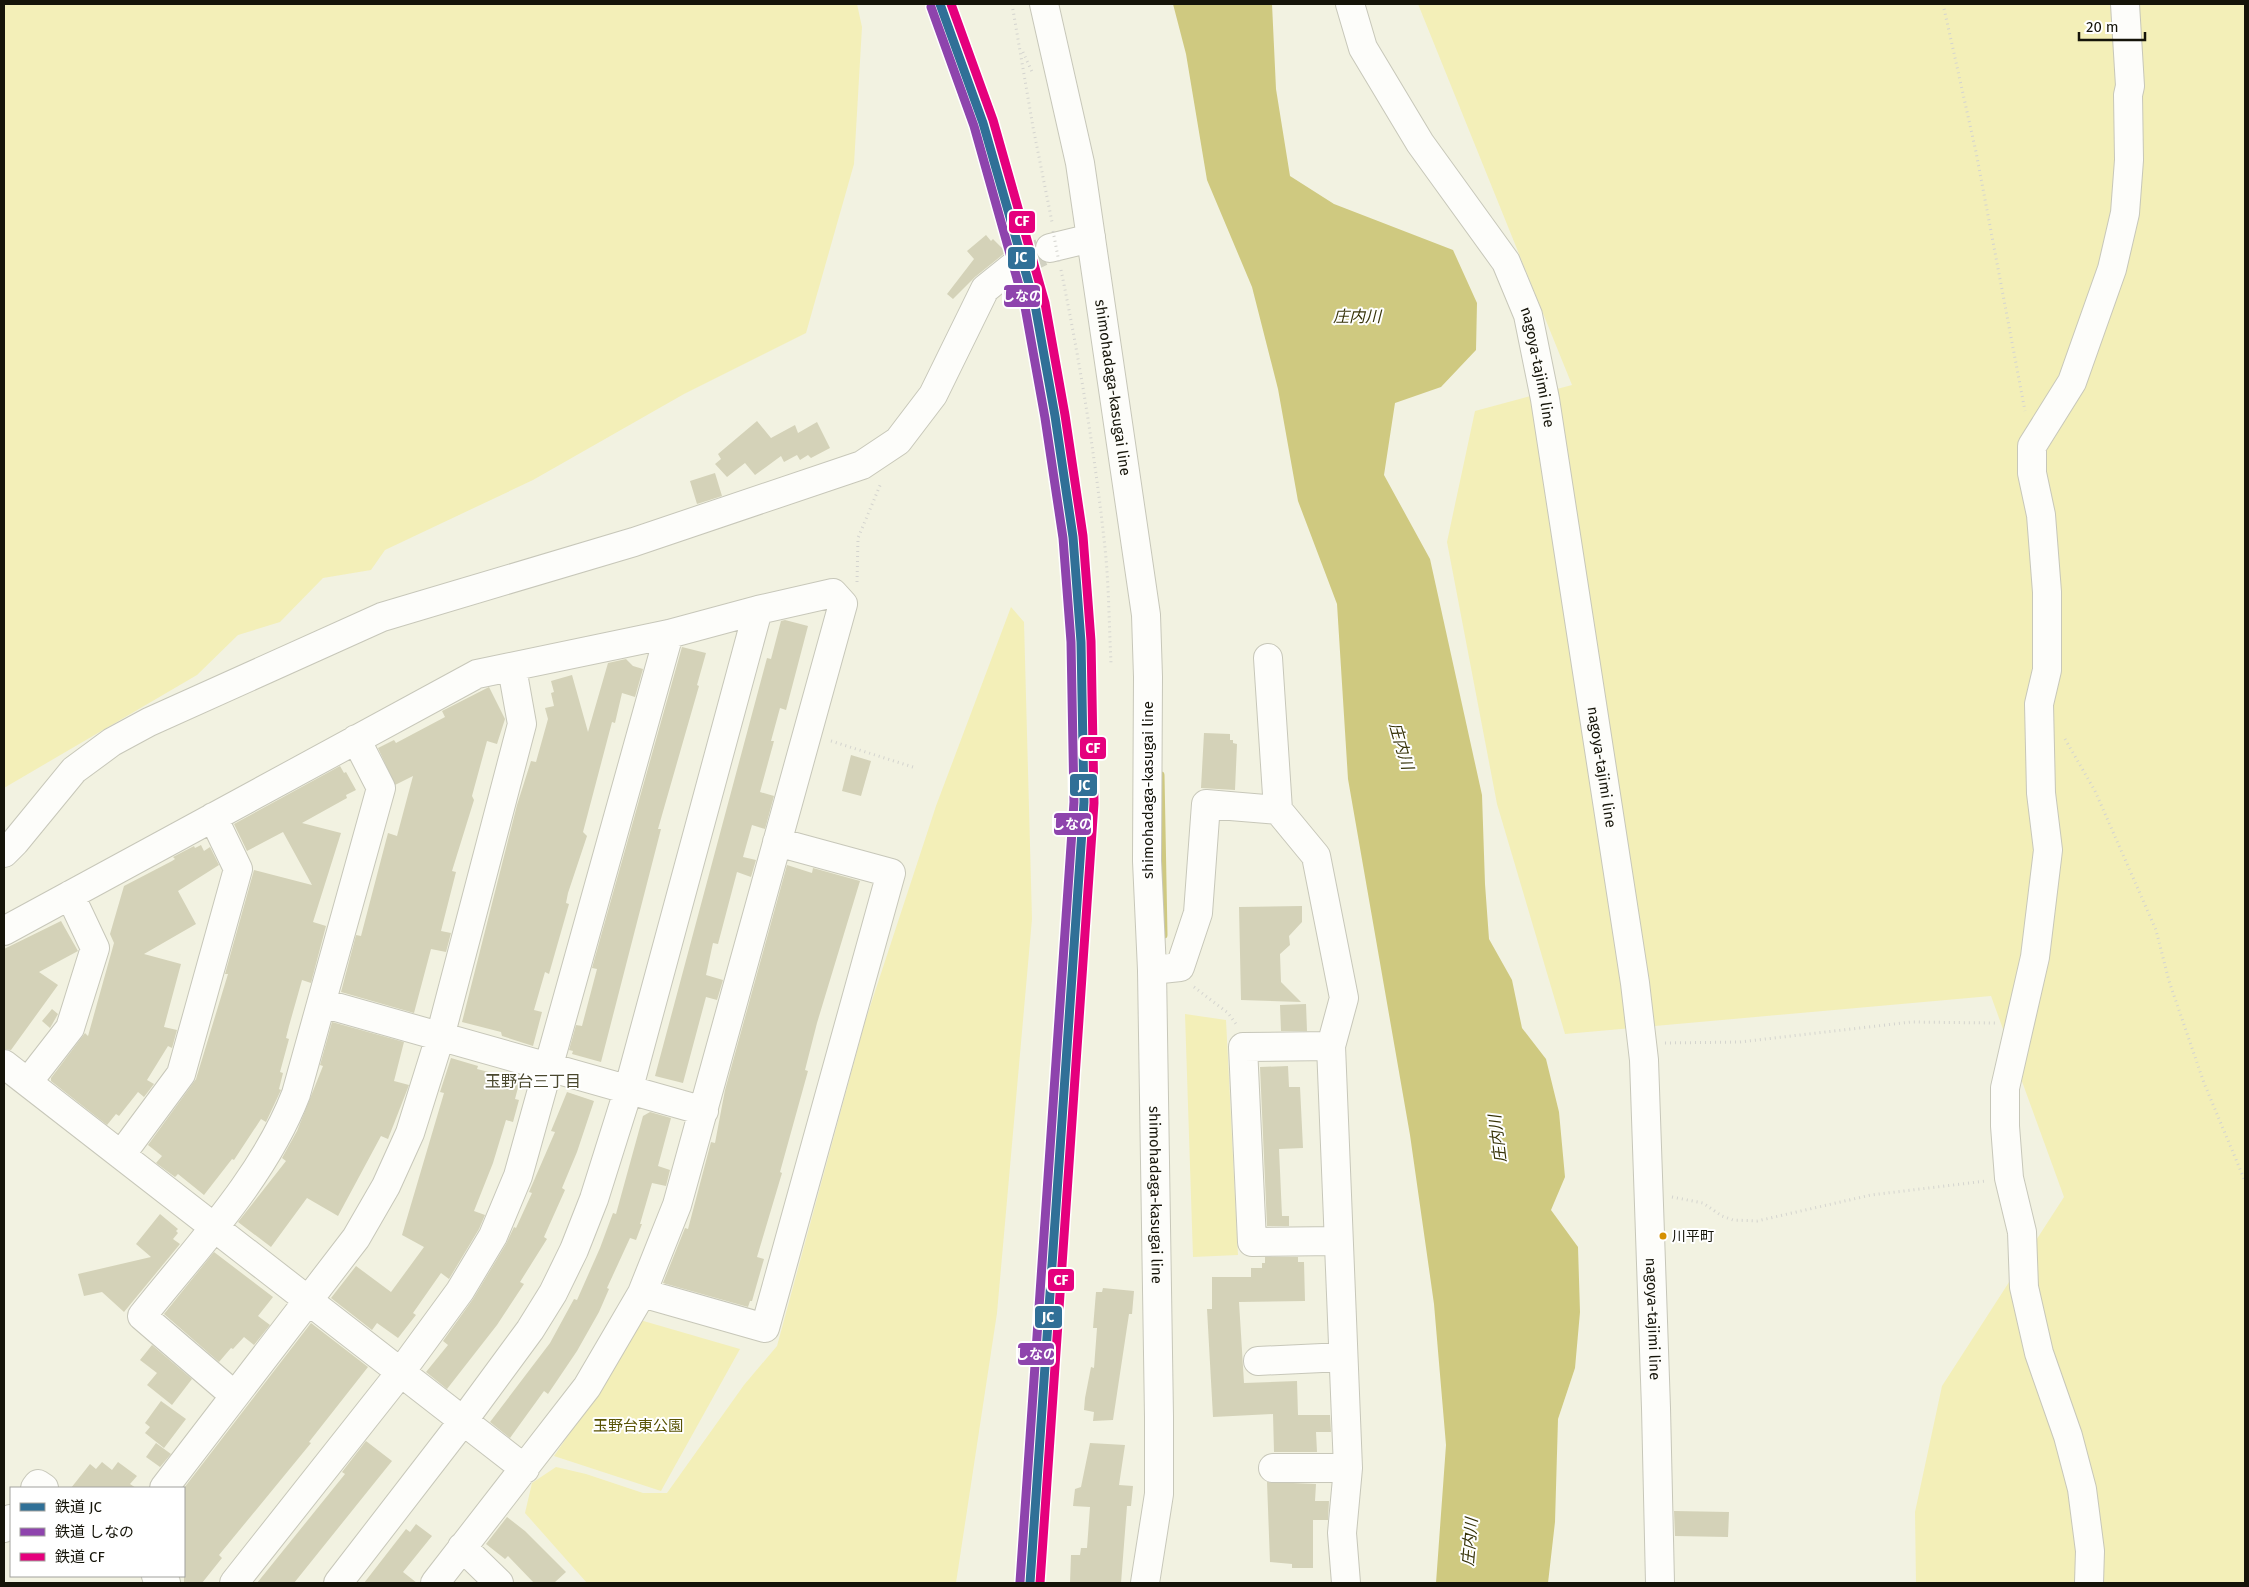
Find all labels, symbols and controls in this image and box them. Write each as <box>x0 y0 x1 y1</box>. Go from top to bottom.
scale bar <box>2079 10 2145 42</box>
text: 20 m <box>2086 18 2119 36</box>
line badge: CF <box>1008 210 1036 234</box>
text: CF <box>1015 213 1030 230</box>
line badge: JC <box>1007 246 1036 270</box>
text: JC <box>1014 249 1027 266</box>
line badge: しなの <box>1003 284 1041 308</box>
text: しなの <box>1001 288 1043 305</box>
street label: shimohadaga-kasugai line <box>1091 298 1135 477</box>
street label: nagoya-tajimi line <box>1517 304 1558 429</box>
water label: 庄内川 <box>1333 307 1383 326</box>
street label: shimohadaga-kasugai line <box>1139 701 1157 879</box>
street label: nagoya-tajimi line <box>1583 705 1620 829</box>
water label: 庄内川 <box>1386 720 1418 774</box>
line badge: CF <box>1079 736 1107 760</box>
text: CF <box>1086 740 1101 757</box>
line badge: JC <box>1069 773 1098 797</box>
text: JC <box>1077 777 1090 794</box>
line badge: しなの <box>1053 812 1092 836</box>
text: しなの <box>1051 816 1093 833</box>
district label: 玉野台三丁目 <box>485 1072 581 1091</box>
street label: shimohadaga-kasugai line <box>1145 1106 1166 1284</box>
water label: 庄内川 <box>1485 1112 1510 1164</box>
place label: 川平町 <box>1672 1228 1714 1245</box>
marker: 川平町 <box>1658 1231 1668 1241</box>
street label: nagoya-tajimi line <box>1642 1257 1664 1380</box>
line badge: CF <box>1047 1268 1075 1292</box>
text: CF <box>1054 1272 1069 1289</box>
line badge: JC <box>1034 1305 1063 1329</box>
text: JC <box>1041 1309 1054 1326</box>
line badge: しなの <box>1017 1342 1055 1366</box>
text: しなの <box>1015 1346 1057 1363</box>
park label: 玉野台東公園 <box>593 1417 683 1435</box>
legend <box>10 1487 185 1577</box>
text: 鉄道 JC <box>55 1498 103 1516</box>
water label: 庄内川 <box>1458 1515 1481 1567</box>
text: 鉄道 しなの <box>55 1523 134 1541</box>
text: 鉄道 CF <box>55 1548 105 1566</box>

